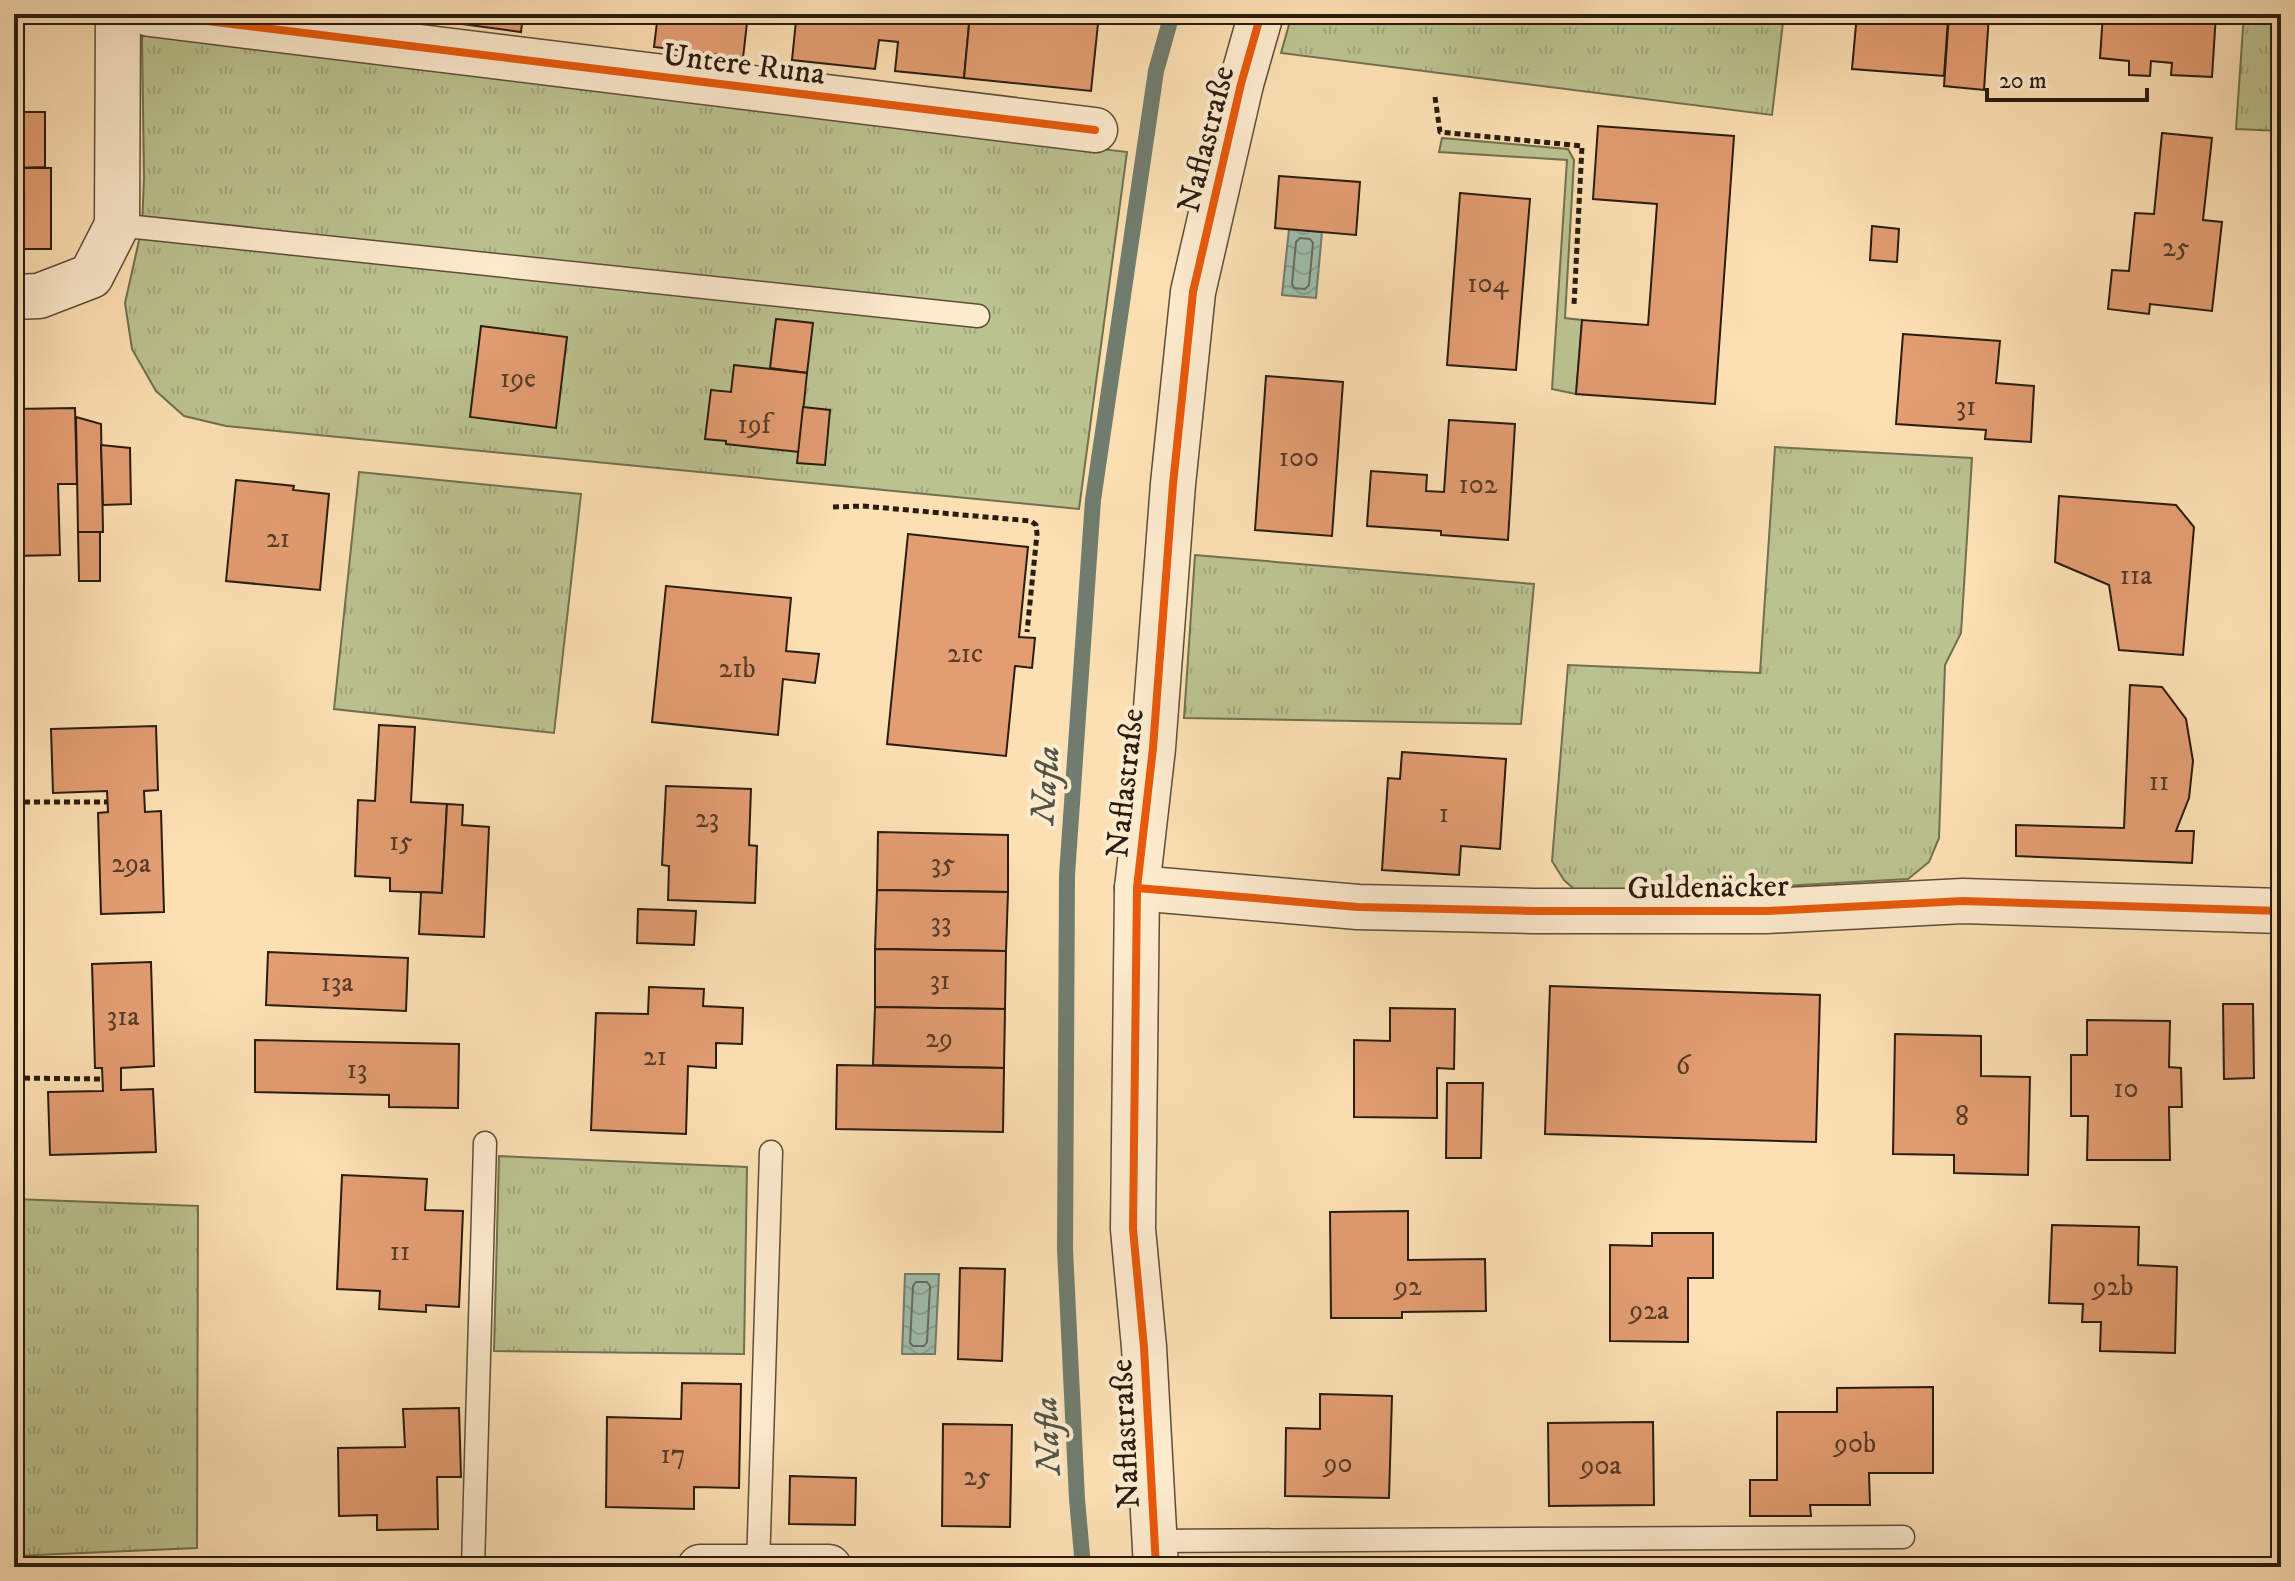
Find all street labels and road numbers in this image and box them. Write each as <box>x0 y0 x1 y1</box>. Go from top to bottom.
street label: Untere Runa <box>660 35 828 95</box>
street label: Naflastraße <box>1169 62 1244 217</box>
street label: Naflastraße <box>1098 707 1154 860</box>
street label: Guldenäcker <box>1627 867 1789 909</box>
street label: Naflastraße <box>1102 1358 1150 1510</box>

